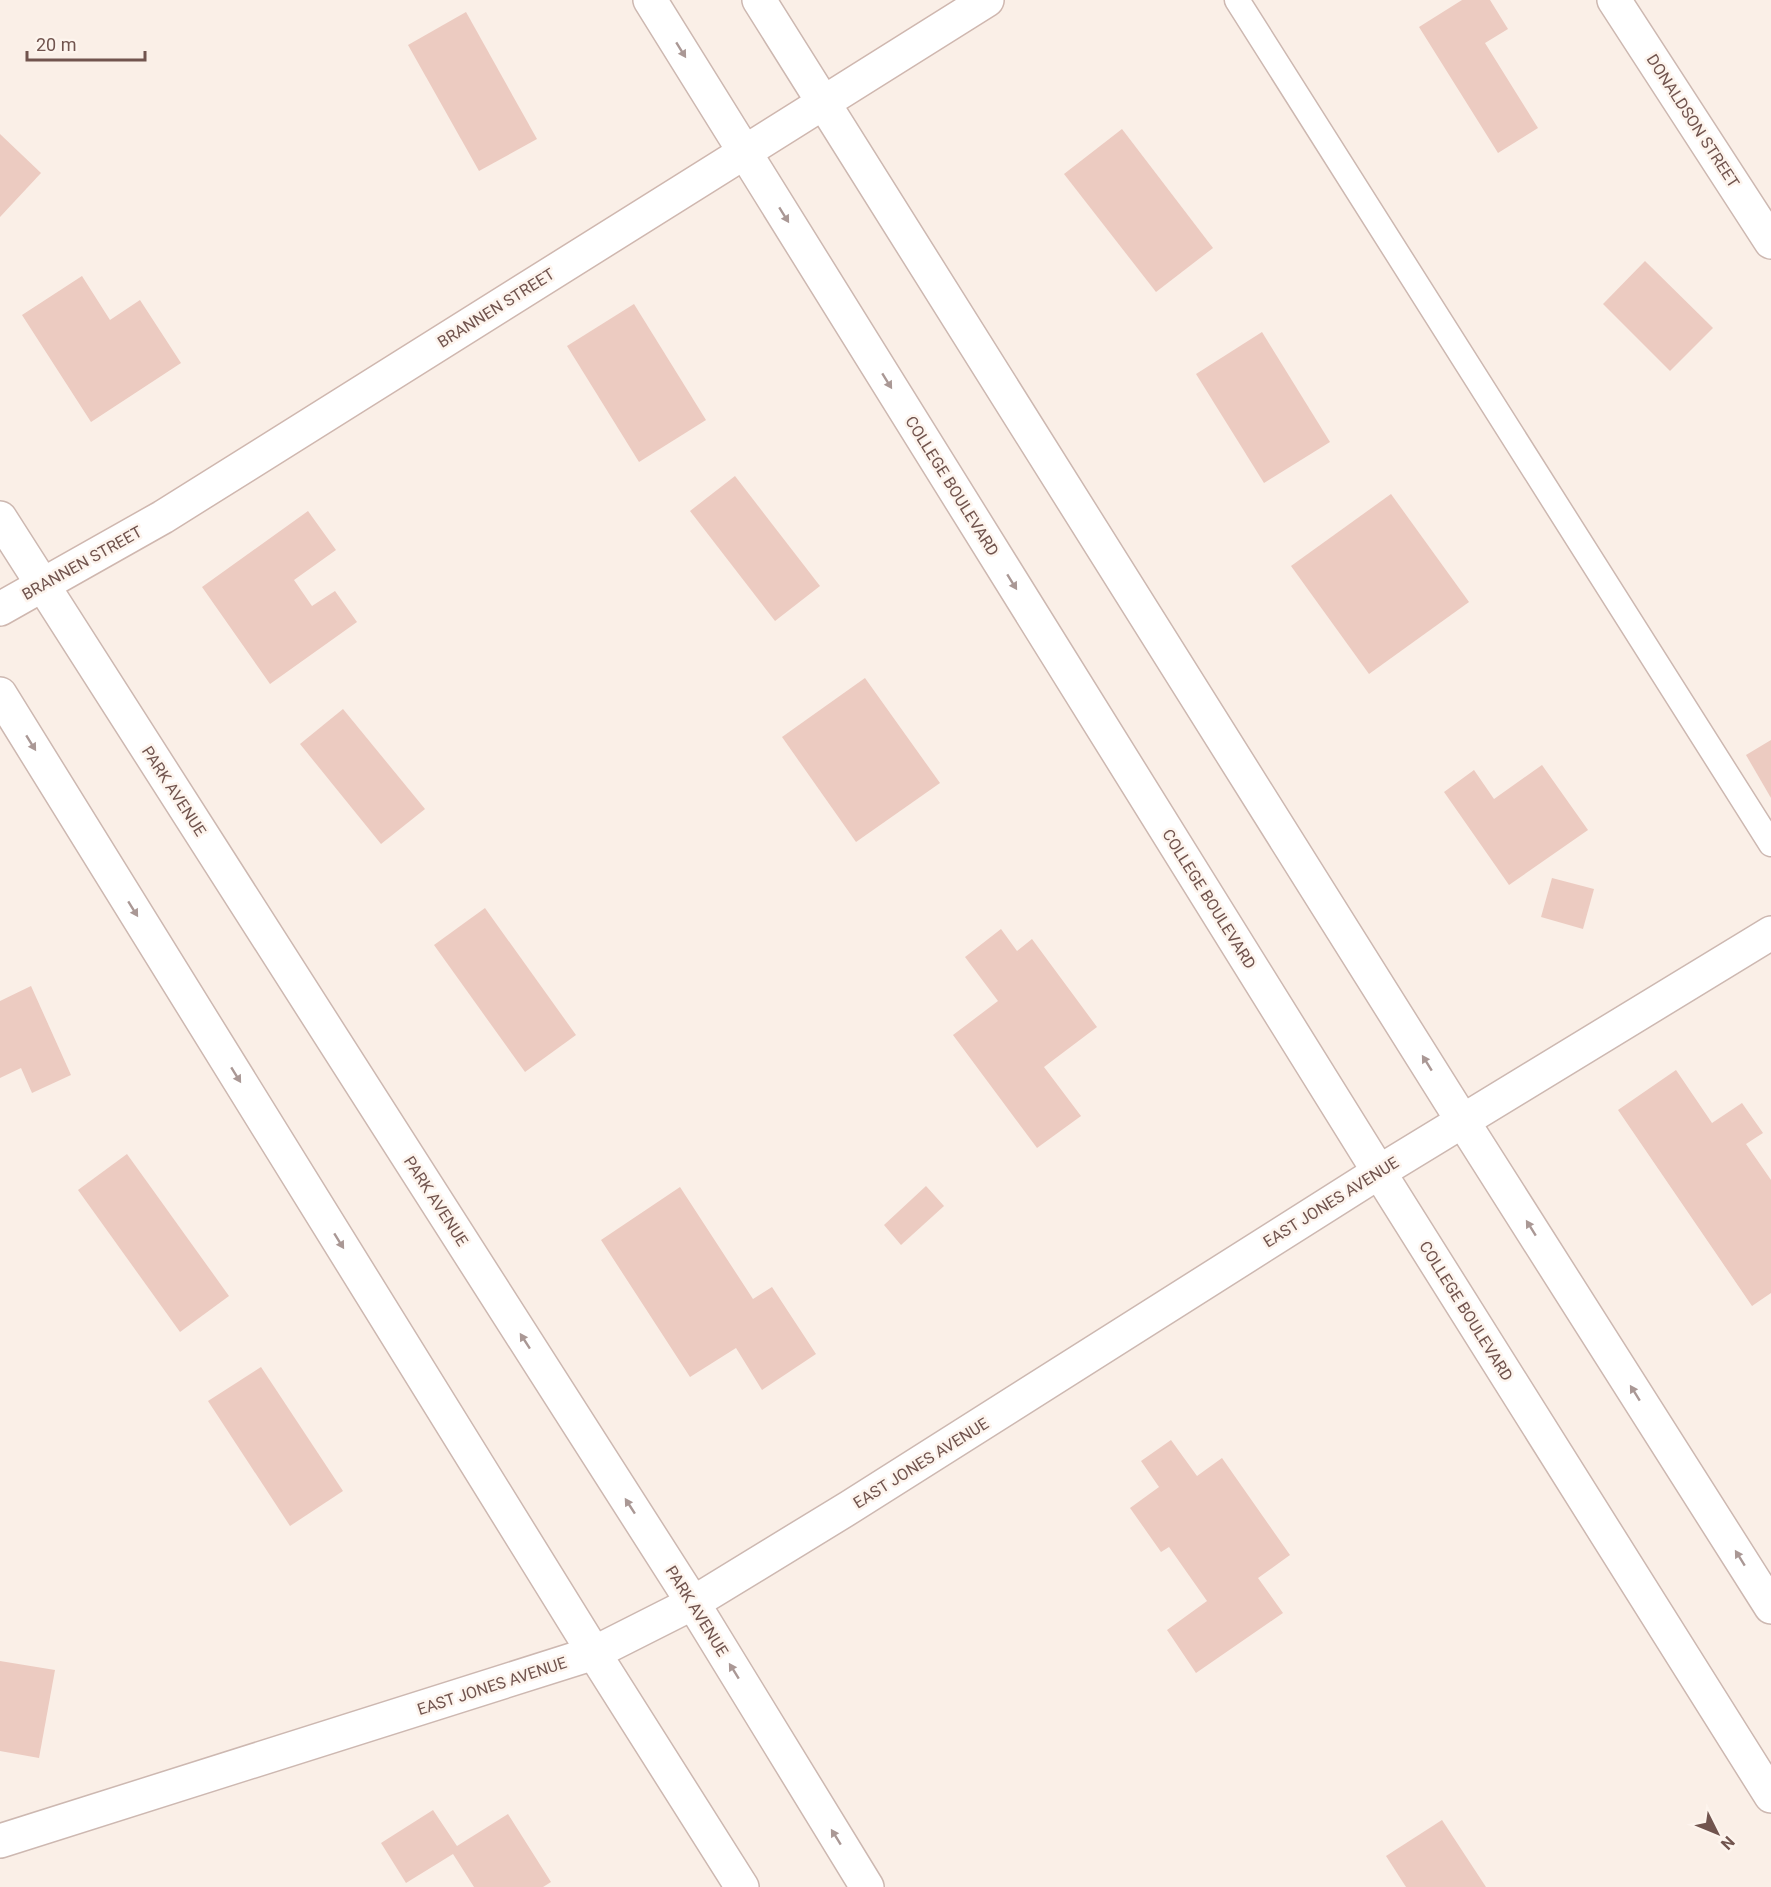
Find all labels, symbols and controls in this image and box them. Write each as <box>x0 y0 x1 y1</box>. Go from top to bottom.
scale bar <box>27 24 146 62</box>
text: 20 m <box>36 34 76 55</box>
one-way arrow <box>675 42 686 58</box>
street label: DONALDSON STREET <box>1643 51 1744 192</box>
one-way arrow <box>778 207 789 223</box>
street label: BRANNEN STREET <box>434 264 558 352</box>
one-way arrow <box>881 373 892 389</box>
street label: COLLEGE BOULEVARD <box>901 413 1003 559</box>
street label: BRANNEN STREET <box>19 522 146 604</box>
one-way arrow <box>1006 574 1017 590</box>
one-way arrow <box>25 735 36 751</box>
street label: PARK AVENUE <box>138 743 210 839</box>
street label: COLLEGE BOULEVARD <box>1158 826 1260 972</box>
one-way arrow <box>128 901 139 917</box>
one-way arrow <box>1421 1055 1432 1071</box>
one-way arrow <box>230 1067 241 1083</box>
street label: PARK AVENUE <box>400 1153 472 1249</box>
street label: EAST JONES AVENUE <box>1260 1153 1402 1251</box>
one-way arrow <box>1525 1220 1536 1236</box>
one-way arrow <box>333 1233 344 1249</box>
street label: COLLEGE BOULEVARD <box>1415 1238 1517 1384</box>
one-way arrow <box>520 1333 531 1350</box>
one-way arrow <box>1630 1385 1641 1401</box>
street label: EAST JONES AVENUE <box>850 1414 992 1512</box>
one-way arrow <box>625 1498 636 1514</box>
one-way arrow <box>1734 1549 1745 1566</box>
street label: PARK AVENUE <box>662 1562 732 1660</box>
street label: EAST JONES AVENUE <box>415 1653 569 1719</box>
one-way arrow <box>729 1663 740 1679</box>
north arrow <box>1687 1803 1747 1863</box>
one-way arrow <box>831 1829 842 1845</box>
text: N <box>1717 1832 1738 1853</box>

